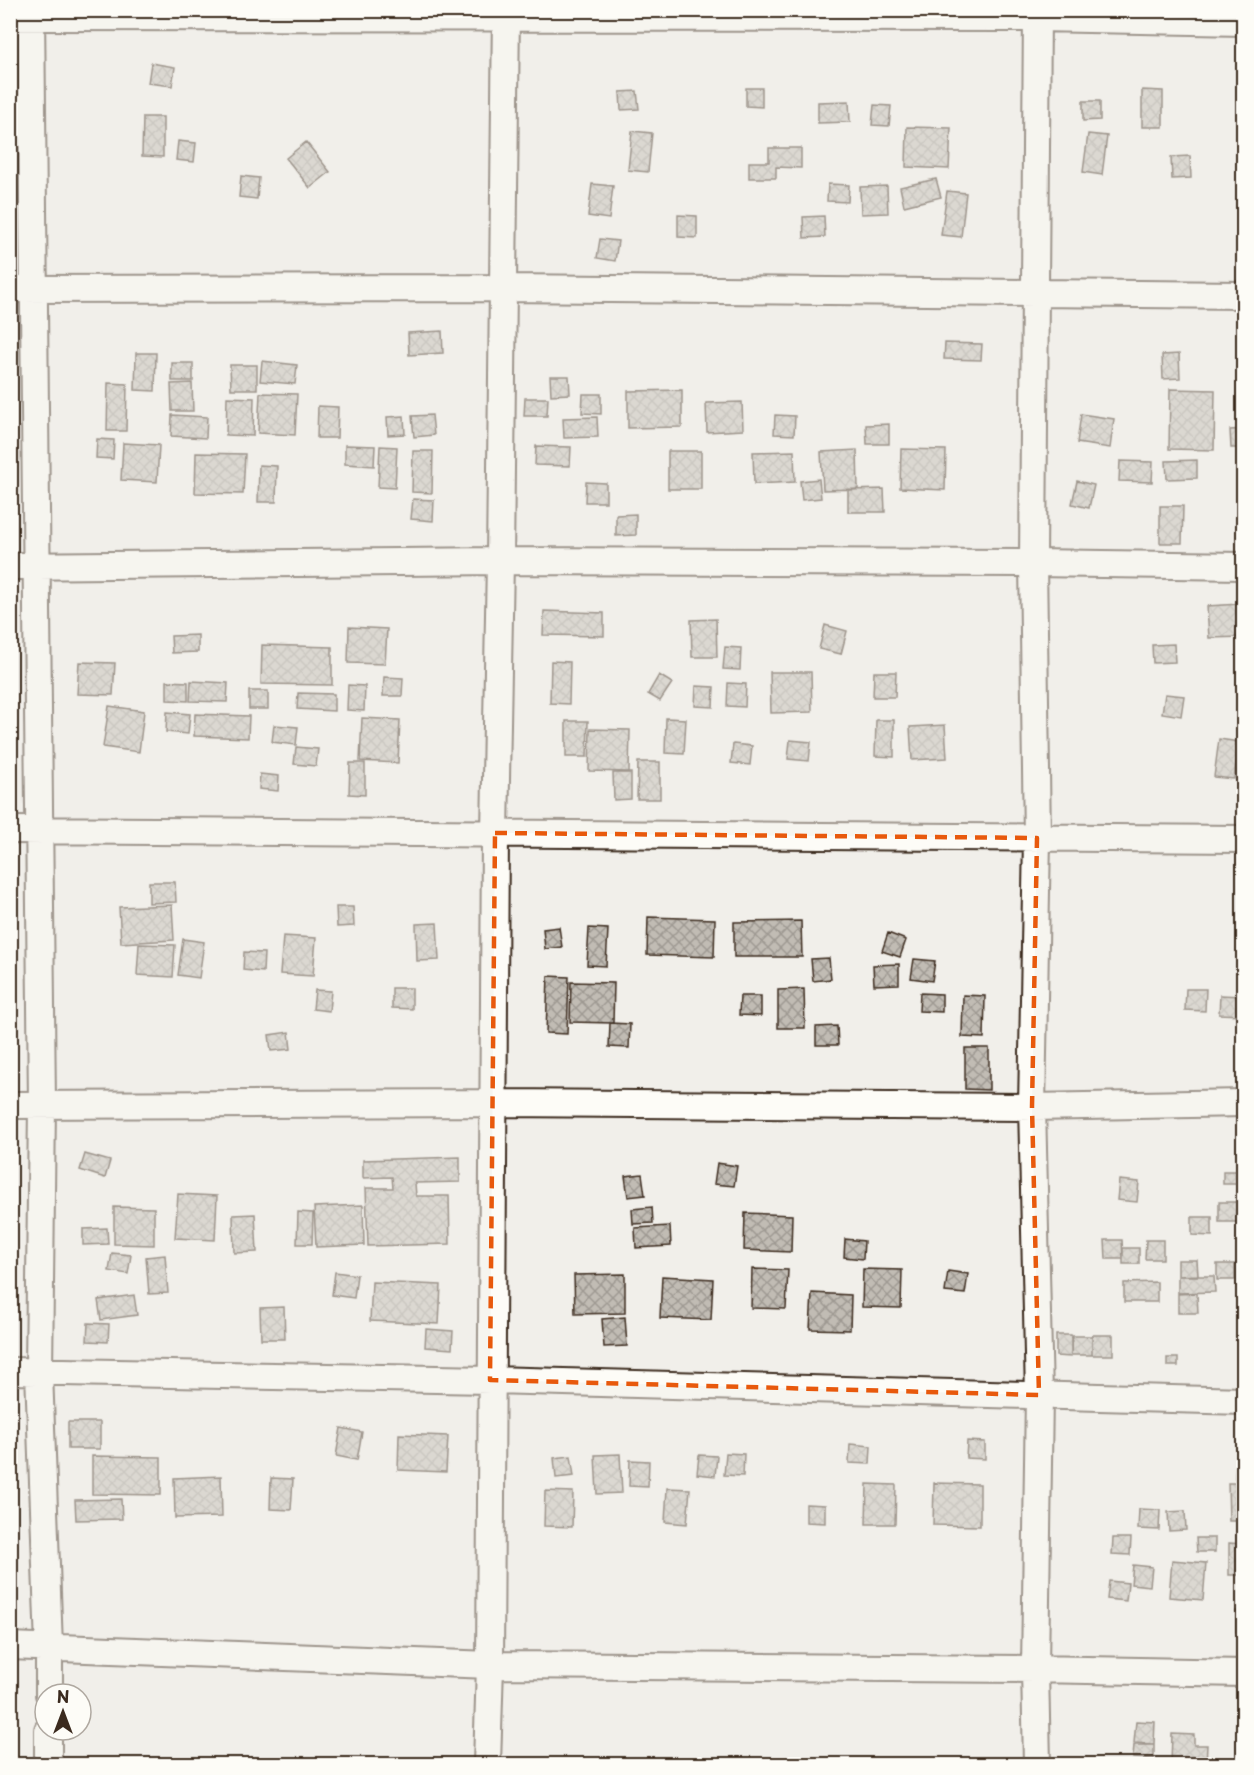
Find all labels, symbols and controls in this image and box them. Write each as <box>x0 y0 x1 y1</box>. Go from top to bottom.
north arrow <box>33 1682 93 1742</box>
text: N <box>57 1684 69 1708</box>

